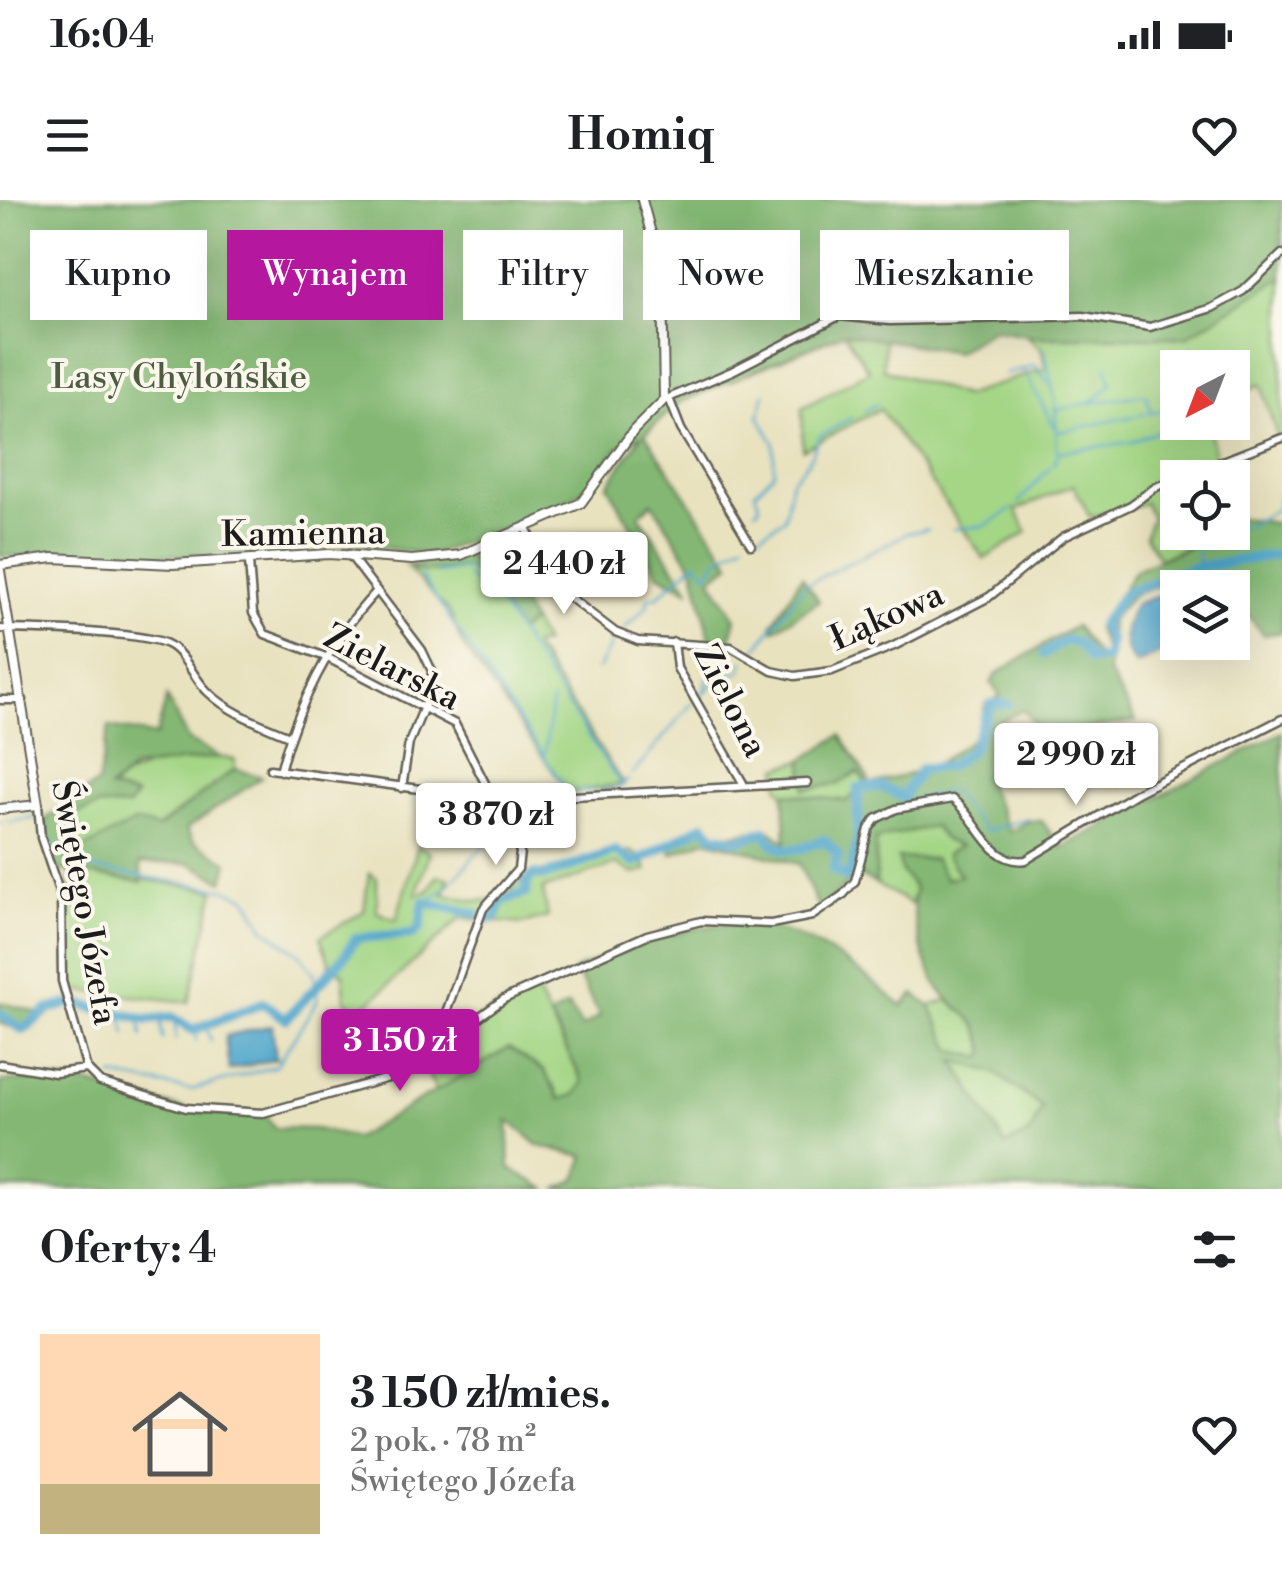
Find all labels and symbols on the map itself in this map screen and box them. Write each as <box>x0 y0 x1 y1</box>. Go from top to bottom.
north arrow <box>1160 350 1250 440</box>
park label: Lasy Chylońskie <box>51 356 307 399</box>
street label: Kamienna <box>221 511 386 557</box>
pin: 2 440 zł <box>461 532 667 617</box>
street label: Łąkowa <box>824 573 951 661</box>
street label: Zielarska <box>316 615 468 721</box>
street label: Zielona <box>683 638 777 765</box>
pin: 2 990 zł <box>973 723 1179 808</box>
street label: Świętego Józefa <box>41 777 129 1029</box>
pin: 3 870 zł <box>393 783 599 868</box>
pin: 3 150 zł <box>297 1009 503 1094</box>

